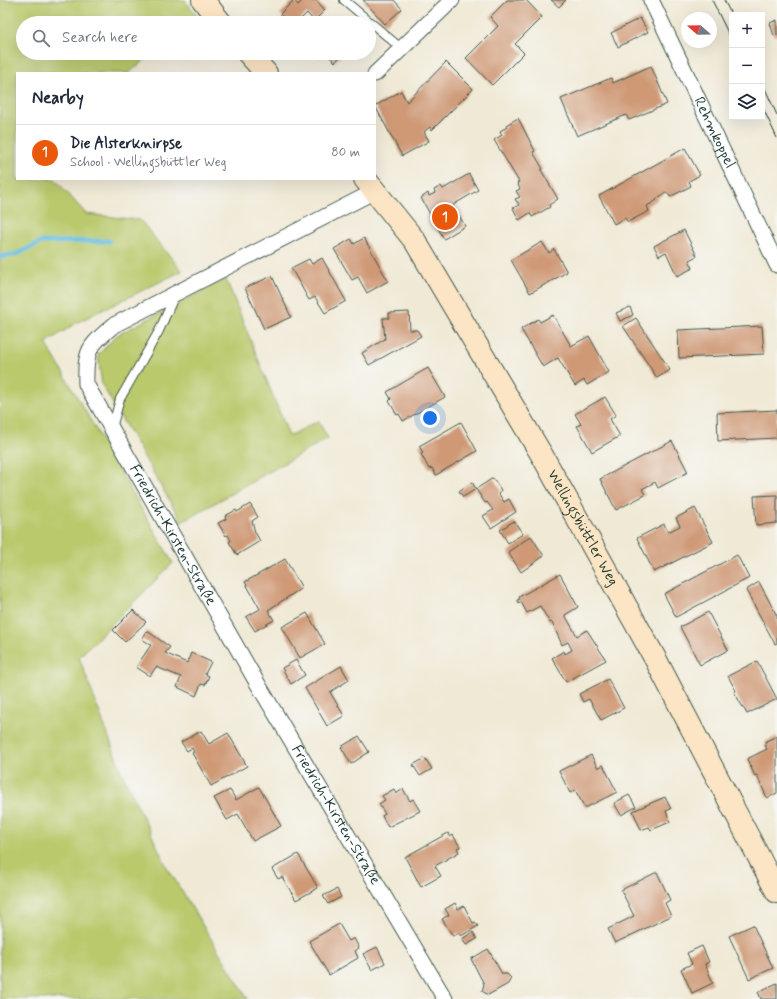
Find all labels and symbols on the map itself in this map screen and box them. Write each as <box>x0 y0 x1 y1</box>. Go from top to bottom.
north arrow <box>681 12 717 48</box>
street label: Rehmkoppel <box>689 94 740 172</box>
pin: 1 <box>432 202 458 232</box>
your location <box>420 408 440 428</box>
street label: Friedrich-Kirsten-Straße <box>124 461 221 609</box>
street label: Wellingsbüttler Weg <box>542 466 623 590</box>
street label: Friedrich-Kirsten-Straße <box>286 741 385 889</box>

